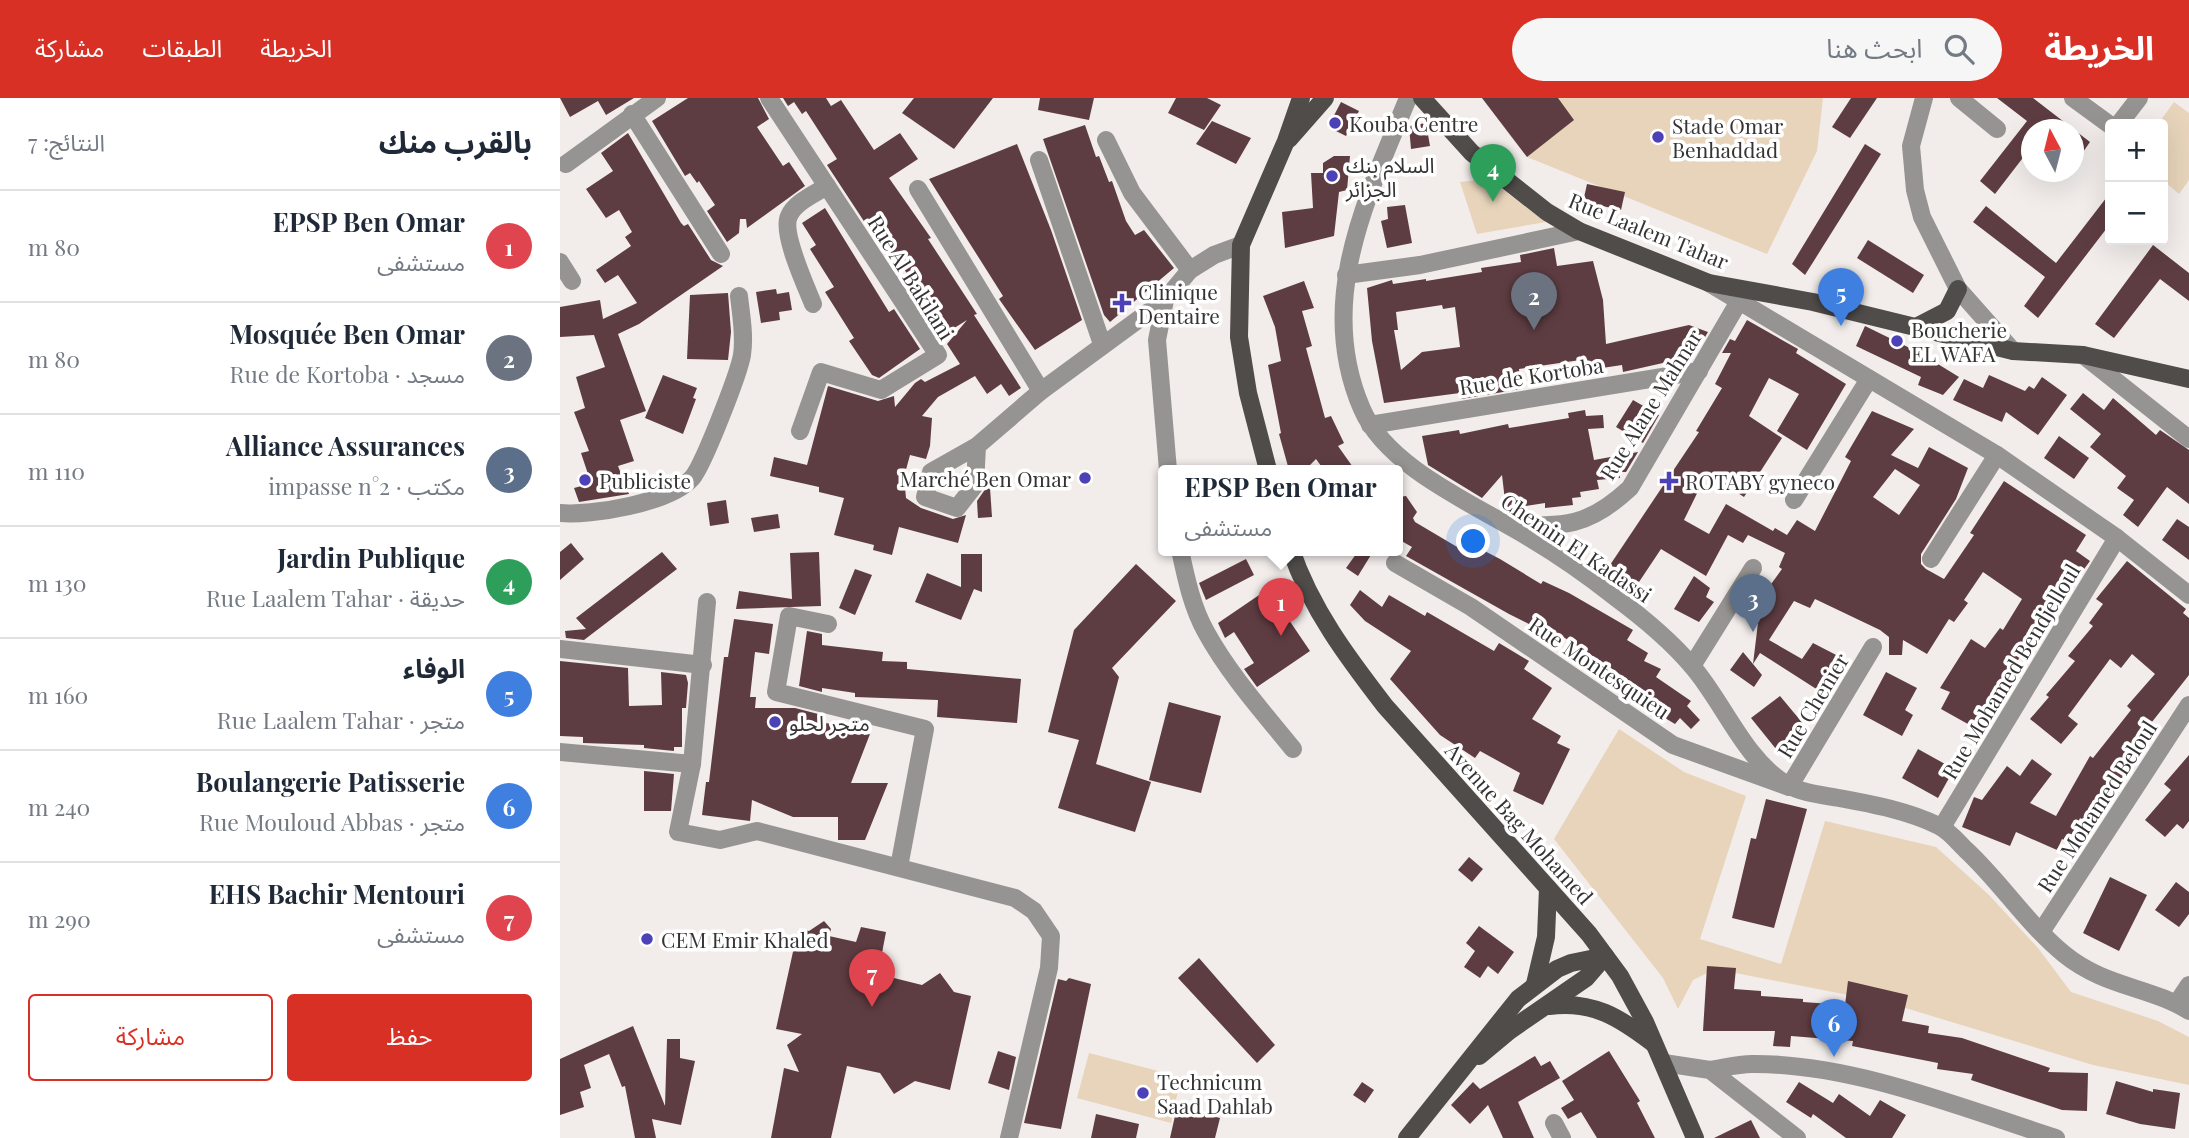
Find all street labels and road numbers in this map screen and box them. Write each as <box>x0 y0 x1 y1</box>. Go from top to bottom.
street label: Rue Laalem Tahar <box>1565 185 1734 275</box>
street label: Rue Al Bakilani <box>863 209 961 345</box>
street label: Rue Alane Mahnar <box>1592 323 1708 485</box>
street label: Rue de Kortoba <box>1457 350 1606 400</box>
street label: Chemin El Kadassi <box>1496 486 1658 608</box>
street label: Rue Mohamed Bendjelloul <box>1934 558 2086 784</box>
street label: Rue Montesquieu <box>1524 610 1676 724</box>
street label: Rue Chenier <box>1770 647 1855 763</box>
street label: Rue Mohamed Beloul <box>2030 715 2162 897</box>
street label: Avenue Bag Mohamed <box>1439 736 1600 910</box>

